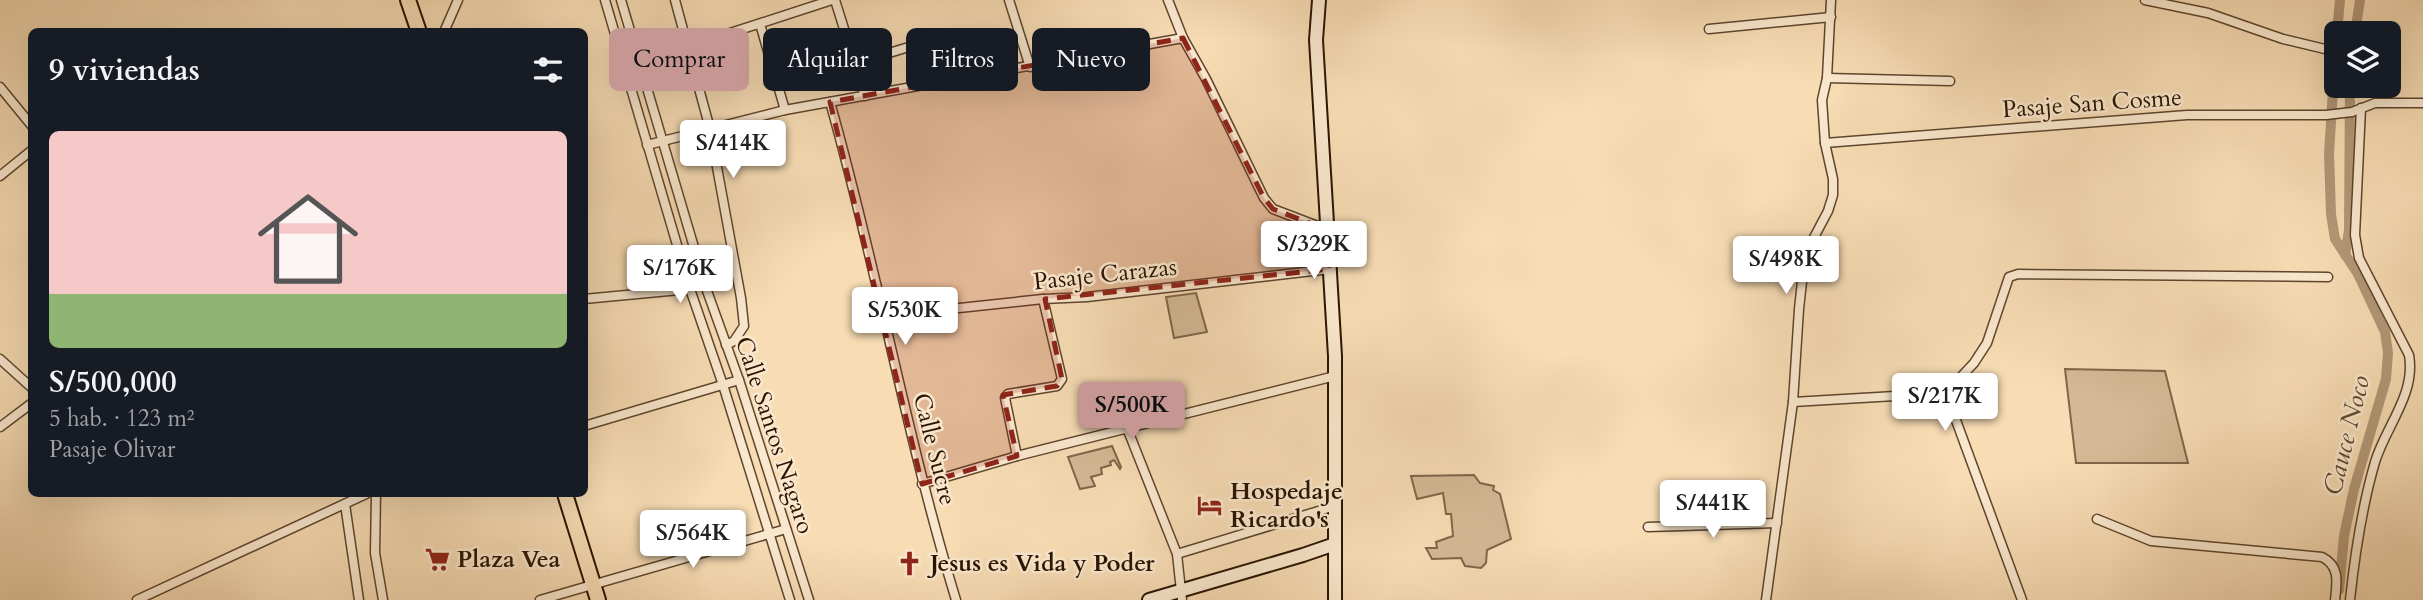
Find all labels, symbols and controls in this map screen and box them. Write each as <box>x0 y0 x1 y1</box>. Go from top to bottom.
map controls <box>2324 21 2401 98</box>
button: layers <box>2324 21 2401 98</box>
chip: Comprar <box>609 28 749 91</box>
chip: Alquilar <box>763 28 892 91</box>
chip: Filtros <box>906 28 1018 91</box>
chip: Nuevo <box>1032 28 1150 91</box>
text: 9 viviendas <box>49 50 200 91</box>
icon: filters <box>529 51 567 89</box>
street label: Pasaje San Cosme <box>2001 81 2183 126</box>
pin: S/414K <box>676 120 790 180</box>
text: S/414K <box>696 127 770 158</box>
icon: home <box>245 176 371 302</box>
pin: S/329K <box>1257 222 1371 281</box>
text: S/329K <box>1277 228 1351 259</box>
pin: S/498K <box>1729 236 1843 296</box>
text: S/498K <box>1749 243 1823 274</box>
pin: S/176K <box>623 246 737 305</box>
street label: Pasaje Carazas <box>1032 251 1178 298</box>
text: S/176K <box>643 252 717 283</box>
pin: S/530K <box>848 288 962 347</box>
text: S/530K <box>868 294 942 325</box>
street label: Calle Santos Nagaro <box>727 332 822 538</box>
text: S/500,000 <box>49 362 177 403</box>
water label: Cauce Noco <box>2315 372 2378 499</box>
pin: S/217K <box>1888 374 2002 433</box>
text: S/217K <box>1908 380 1982 411</box>
pin: S/500K <box>1075 382 1189 442</box>
text: S/500K <box>1095 389 1169 420</box>
street label: Calle Sucre <box>905 390 964 508</box>
text: 5 hab. · 123 m² <box>49 403 195 434</box>
text: Pasaje Olivar <box>49 434 175 465</box>
place label: Hospedaje Ricardo's <box>1230 475 1343 536</box>
pin: S/441K <box>1656 480 1770 540</box>
text: S/441K <box>1676 487 1750 518</box>
hotel icon: Hospedaje Ricardo's <box>1196 491 1224 519</box>
pin: S/564K <box>636 510 750 570</box>
text: S/564K <box>656 517 730 548</box>
place label: Plaza Vea <box>457 543 561 576</box>
supermarket icon: Plaza Vea <box>423 545 451 573</box>
place label: Jesus es Vida y Poder <box>927 547 1155 580</box>
church icon: Jesus es Vida y Poder <box>896 549 924 577</box>

